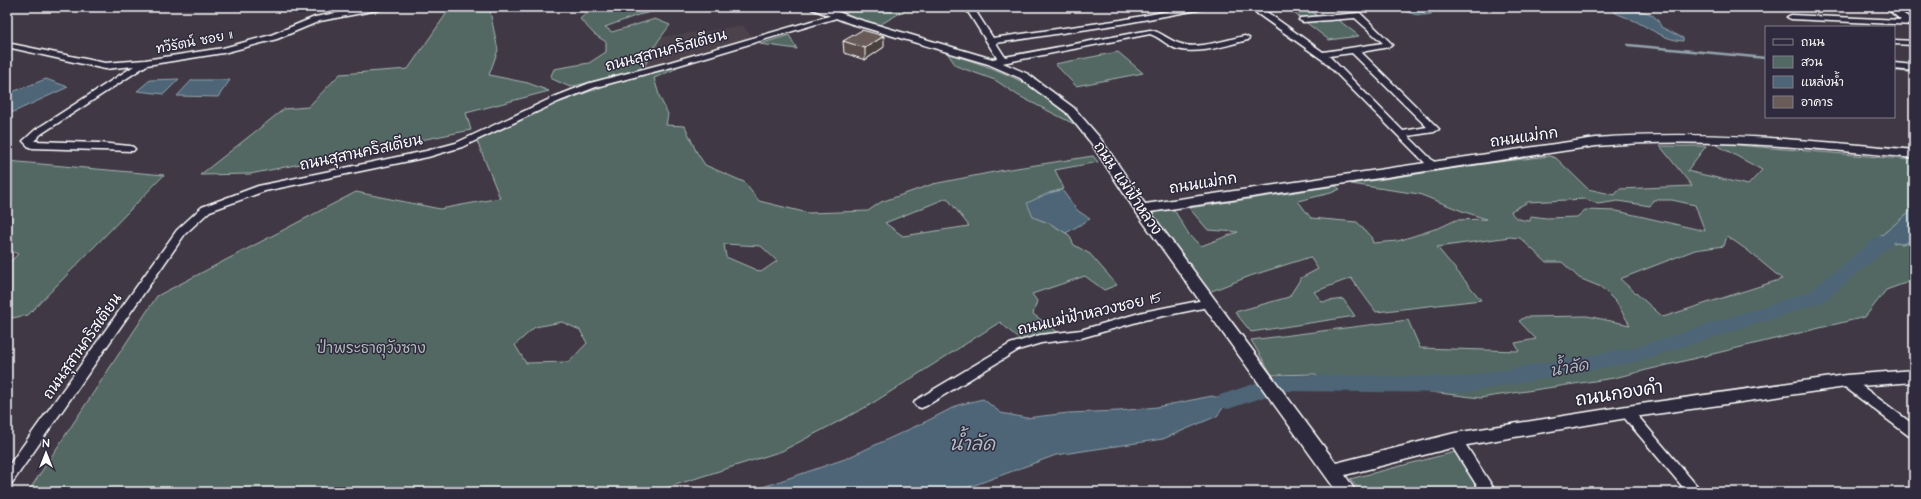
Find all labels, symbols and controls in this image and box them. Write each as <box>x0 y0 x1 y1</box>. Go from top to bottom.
street label: ถนนสุสานคริสเตียน <box>603 24 729 77</box>
street label: ทวีรัตน์ ซอย 11 <box>154 25 235 58</box>
legend <box>1765 26 1895 118</box>
text: ถนน <box>1801 34 1825 51</box>
text: สวน <box>1801 54 1822 71</box>
text: แหล่งน้ำ <box>1801 71 1844 91</box>
text: อาคาร <box>1801 94 1833 111</box>
street label: ถนนแม่กก <box>1489 122 1559 153</box>
street label: ถนนสุสานคริสเตียน <box>298 129 425 176</box>
street label: ถนน แม่ฟ้าหลวง <box>1089 137 1167 239</box>
street label: ถนนแม่กก <box>1168 168 1239 199</box>
street label: ถนนแม่ฟ้าหลวงซอย 15 <box>1015 286 1165 340</box>
street label: ถนนสุสานคริสเตียน <box>38 289 127 404</box>
park label: ป่าพระธาตุวังซาง <box>316 338 426 359</box>
water label: น้ำลัด <box>1547 350 1591 382</box>
street label: ถนนกองคำ <box>1573 374 1665 413</box>
water label: น้ำลัด <box>949 426 996 458</box>
north arrow <box>26 433 66 473</box>
text: N <box>43 436 50 451</box>

